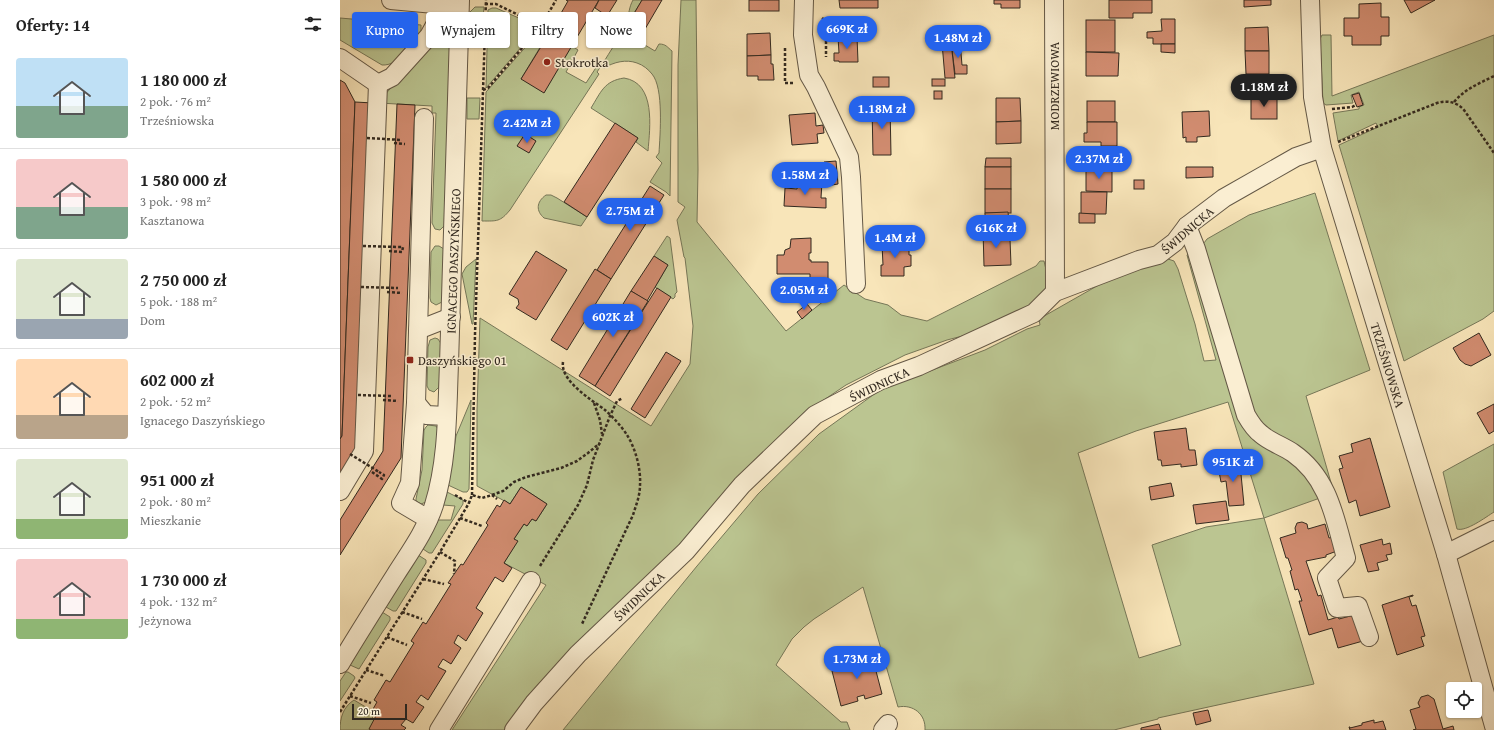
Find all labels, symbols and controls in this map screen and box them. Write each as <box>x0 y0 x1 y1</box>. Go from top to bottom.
text: Oferty: 14 <box>16 12 90 37</box>
chip: Kupno <box>352 12 418 48</box>
chip: Wynajem <box>426 12 510 48</box>
chip: Filtry <box>518 12 578 48</box>
chip: Nowe <box>586 12 646 48</box>
icon: filters <box>302 13 324 35</box>
pin: 669K zł <box>810 16 884 50</box>
text: 669K zł <box>826 19 868 38</box>
pin: 1.48M zł <box>917 25 999 59</box>
text: 1.48M zł <box>934 28 982 47</box>
street label: MODRZEWIOWA <box>1045 42 1064 130</box>
place label: Stokrotka <box>555 53 609 72</box>
marker: Stokrotka <box>542 57 552 67</box>
text: 1 180 000 zł <box>140 67 227 92</box>
icon: home <box>48 74 96 122</box>
pin: 1.18M zł <box>1223 74 1305 108</box>
text: 1.18M zł <box>1240 77 1288 96</box>
text: 2 pok. · 76 m² <box>140 92 211 111</box>
pin: 1.18M zł <box>841 96 923 130</box>
text: 1.18M zł <box>858 99 906 118</box>
pin: 2.42M zł <box>486 110 568 144</box>
text: Trześniowska <box>140 111 214 130</box>
text: 2.42M zł <box>503 113 551 132</box>
pin: 2.37M zł <box>1058 146 1140 180</box>
text: 2.37M zł <box>1075 149 1123 168</box>
pin: 1.58M zł <box>764 162 846 196</box>
text: 1.58M zł <box>781 165 829 184</box>
text: 1 580 000 zł <box>140 167 227 192</box>
icon: home <box>48 175 96 223</box>
street label: IGNACEGO DASZYŃSKIEGO <box>441 188 466 334</box>
text: 3 pok. · 98 m² <box>140 192 211 211</box>
pin: 2.75M zł <box>589 198 671 232</box>
text: 2.75M zł <box>606 201 654 220</box>
street label: ŚWIDNICKA <box>1157 202 1218 259</box>
text: Kasztanowa <box>140 211 204 230</box>
pin: 616K zł <box>959 215 1033 249</box>
text: 616K zł <box>975 218 1017 237</box>
pin: 1.4M zł <box>858 225 932 259</box>
text: 1.4M zł <box>874 228 916 247</box>
text: 2 750 000 zł <box>140 267 227 292</box>
icon: home <box>48 275 96 323</box>
pin: 2.05M zł <box>763 277 845 311</box>
text: 2.05M zł <box>780 280 828 299</box>
text: 5 pok. · 188 m² <box>140 292 217 311</box>
pin: 602K zł <box>576 304 650 338</box>
text: 602K zł <box>592 307 634 326</box>
text: Dom <box>140 311 165 330</box>
street label: TRZEŚNIOWSKA <box>1366 320 1409 410</box>
place label: Daszyńskiego 01 <box>418 351 507 370</box>
marker: Daszyńskiego 01 <box>405 355 415 365</box>
street label: ŚWIDNICKA <box>846 362 913 407</box>
text: 602 000 zł <box>140 367 214 392</box>
icon: home <box>48 375 96 423</box>
text: 2 pok. · 52 m² <box>140 392 211 411</box>
text: Ignacego Daszyńskiego <box>140 411 265 430</box>
pin: 951K zł <box>1196 449 1270 483</box>
text: 951K zł <box>1212 452 1254 471</box>
text: 951 000 zł <box>140 467 214 492</box>
icon: home <box>48 475 96 523</box>
text: 2 pok. · 80 m² <box>140 492 211 511</box>
text: Mieszkanie <box>140 511 201 530</box>
text: 1 730 000 zł <box>140 567 227 592</box>
street label: ŚWIDNICKA <box>610 567 669 626</box>
icon: home <box>48 575 96 623</box>
text: 4 pok. · 132 m² <box>140 592 217 611</box>
text: Jeżynowa <box>140 611 191 630</box>
pin: 1.73M zł <box>816 646 898 680</box>
text: 1.73M zł <box>833 649 881 668</box>
map controls <box>1446 682 1482 718</box>
button: locate <box>1446 682 1482 718</box>
scale bar <box>352 702 407 721</box>
text: 20 m <box>358 703 380 719</box>

